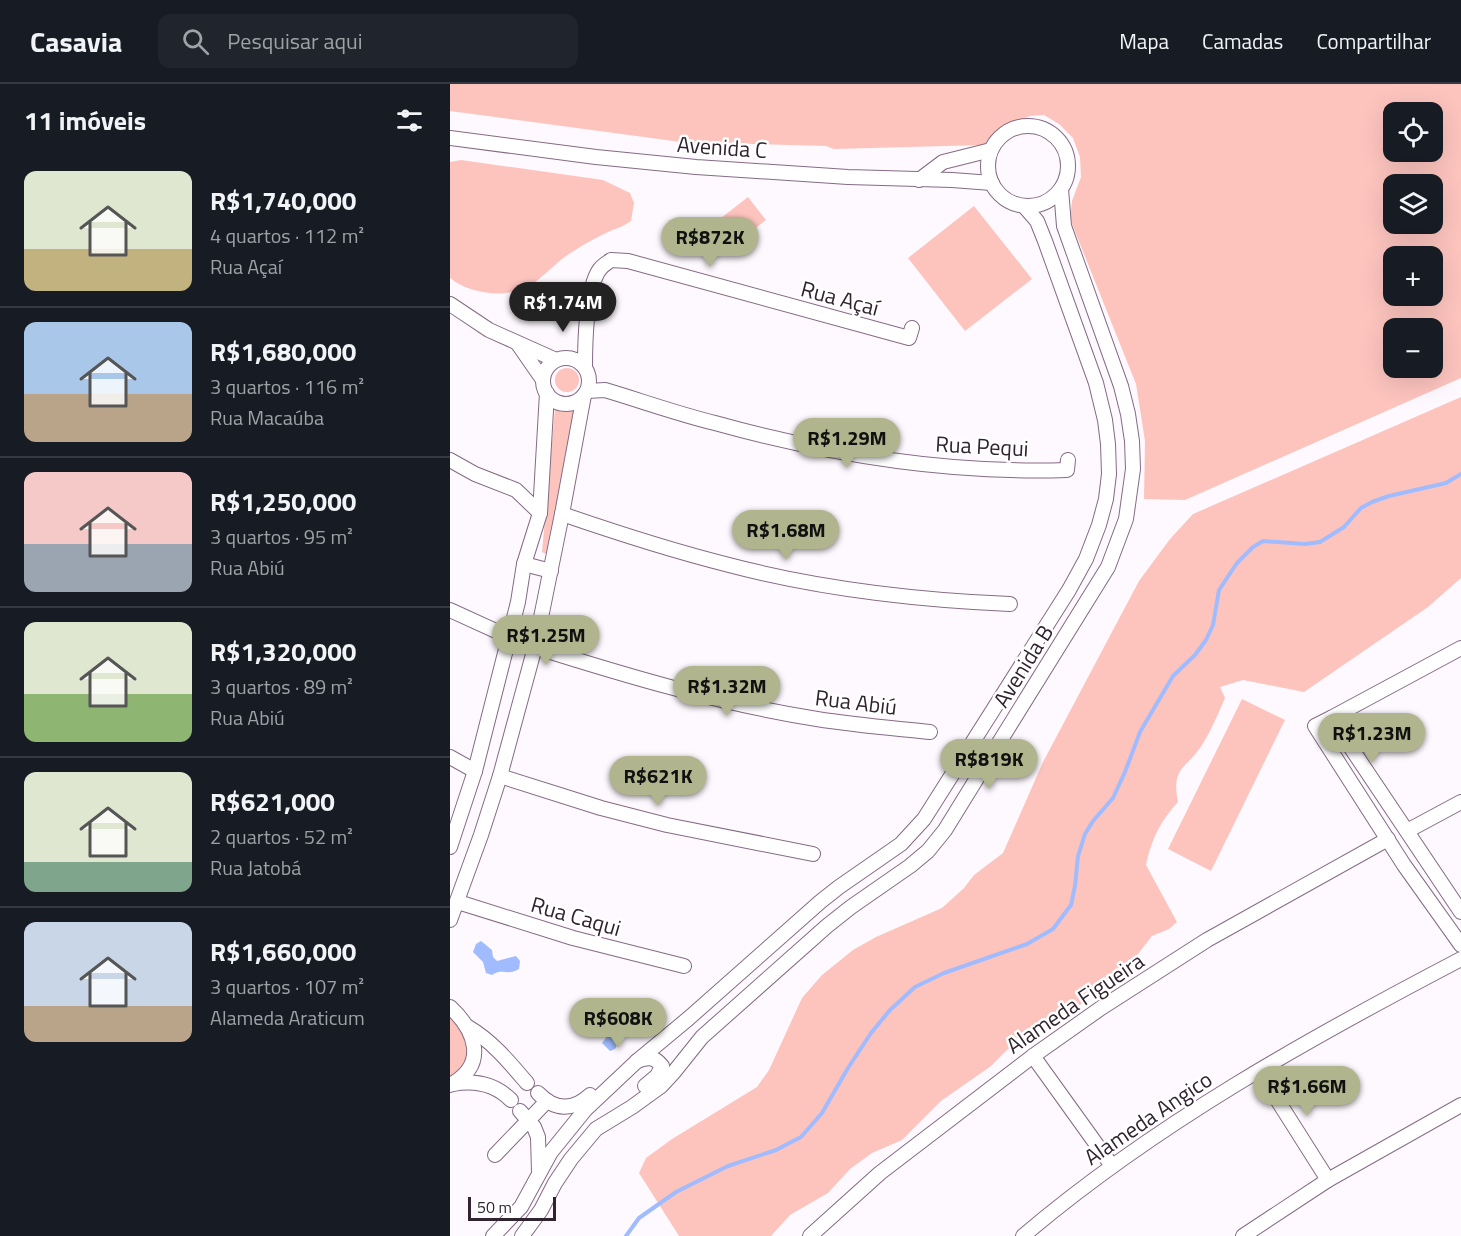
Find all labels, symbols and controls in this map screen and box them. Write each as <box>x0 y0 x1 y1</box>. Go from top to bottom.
search box <box>158 14 578 68</box>
text: Casavia <box>30 20 122 63</box>
text: Pesquisar aqui <box>227 24 363 58</box>
icon: search <box>179 25 212 58</box>
text: Mapa <box>1119 25 1169 57</box>
text: Camadas <box>1202 25 1283 57</box>
text: Compartilhar <box>1316 25 1431 57</box>
text: 11 imóveis <box>24 101 146 140</box>
map controls <box>1383 102 1443 378</box>
button: locate <box>1383 102 1443 162</box>
icon: filters <box>393 104 426 137</box>
street label: Avenida C <box>676 127 768 167</box>
button: layers <box>1383 174 1443 234</box>
text: R$1,740,000 <box>210 181 356 220</box>
icon: home <box>72 195 144 267</box>
pin: R$872K <box>661 217 759 268</box>
text: 4 quartos · 112 m² <box>210 220 364 251</box>
text: R$872K <box>675 221 745 252</box>
button: + <box>1383 246 1443 306</box>
text: Rua Açaí <box>210 251 282 282</box>
street label: Rua Açaí <box>797 271 885 325</box>
pin: R$1.74M <box>508 282 618 333</box>
text: R$1.74M <box>523 286 603 317</box>
button: − <box>1383 318 1443 378</box>
text: R$1,680,000 <box>210 332 356 371</box>
icon: home <box>72 346 144 418</box>
text: 3 quartos · 116 m² <box>210 371 364 402</box>
text: Rua Macaúba <box>210 402 324 433</box>
pin: R$1.29M <box>792 418 902 469</box>
text: R$1.29M <box>807 422 887 453</box>
street label: Rua Pequi <box>935 427 1029 465</box>
text: R$1,250,000 <box>210 482 356 521</box>
icon: home <box>72 496 144 568</box>
pin: R$1.68M <box>731 510 841 561</box>
text: R$1.68M <box>746 514 826 545</box>
text: 3 quartos · 95 m² <box>210 521 353 552</box>
text: Rua Abiú <box>210 552 285 583</box>
pin: R$1.25M <box>491 615 601 666</box>
street label: Avenida B <box>984 618 1062 714</box>
text: R$1.25M <box>506 619 586 650</box>
text: R$1,320,000 <box>210 632 356 671</box>
icon: home <box>72 646 144 718</box>
pin: R$1.32M <box>672 666 782 717</box>
text: R$1.32M <box>687 670 767 701</box>
text: 3 quartos · 89 m² <box>210 671 353 702</box>
street label: Rua Abiú <box>813 680 899 724</box>
text: Rua Abiú <box>210 702 285 733</box>
pin: R$1.23M <box>1317 713 1427 764</box>
text: R$1.23M <box>1332 717 1412 748</box>
pin: R$819K <box>940 739 1038 790</box>
text: R$819K <box>954 743 1024 774</box>
pin: R$621K <box>609 756 707 807</box>
text: R$621K <box>623 760 693 791</box>
text: R$621,000 <box>210 782 335 821</box>
icon: home <box>72 796 144 868</box>
text: 2 quartos · 52 m² <box>210 821 353 852</box>
text: Rua Jatobá <box>210 852 301 883</box>
street label: Rua Caqui <box>527 887 625 945</box>
text: R$1,660,000 <box>210 932 356 971</box>
street label: Alameda Figueira <box>999 944 1151 1062</box>
icon: home <box>72 946 144 1018</box>
text: 3 quartos · 107 m² <box>210 971 364 1002</box>
pin: R$608K <box>569 998 667 1049</box>
text: Alameda Araticum <box>210 1002 365 1033</box>
text: R$608K <box>583 1002 653 1033</box>
street label: Alameda Angico <box>1077 1062 1219 1174</box>
pin: R$1.66M <box>1252 1066 1362 1117</box>
text: R$1.66M <box>1267 1070 1347 1101</box>
scale bar <box>468 1194 556 1222</box>
text: 50 m <box>477 1195 512 1219</box>

